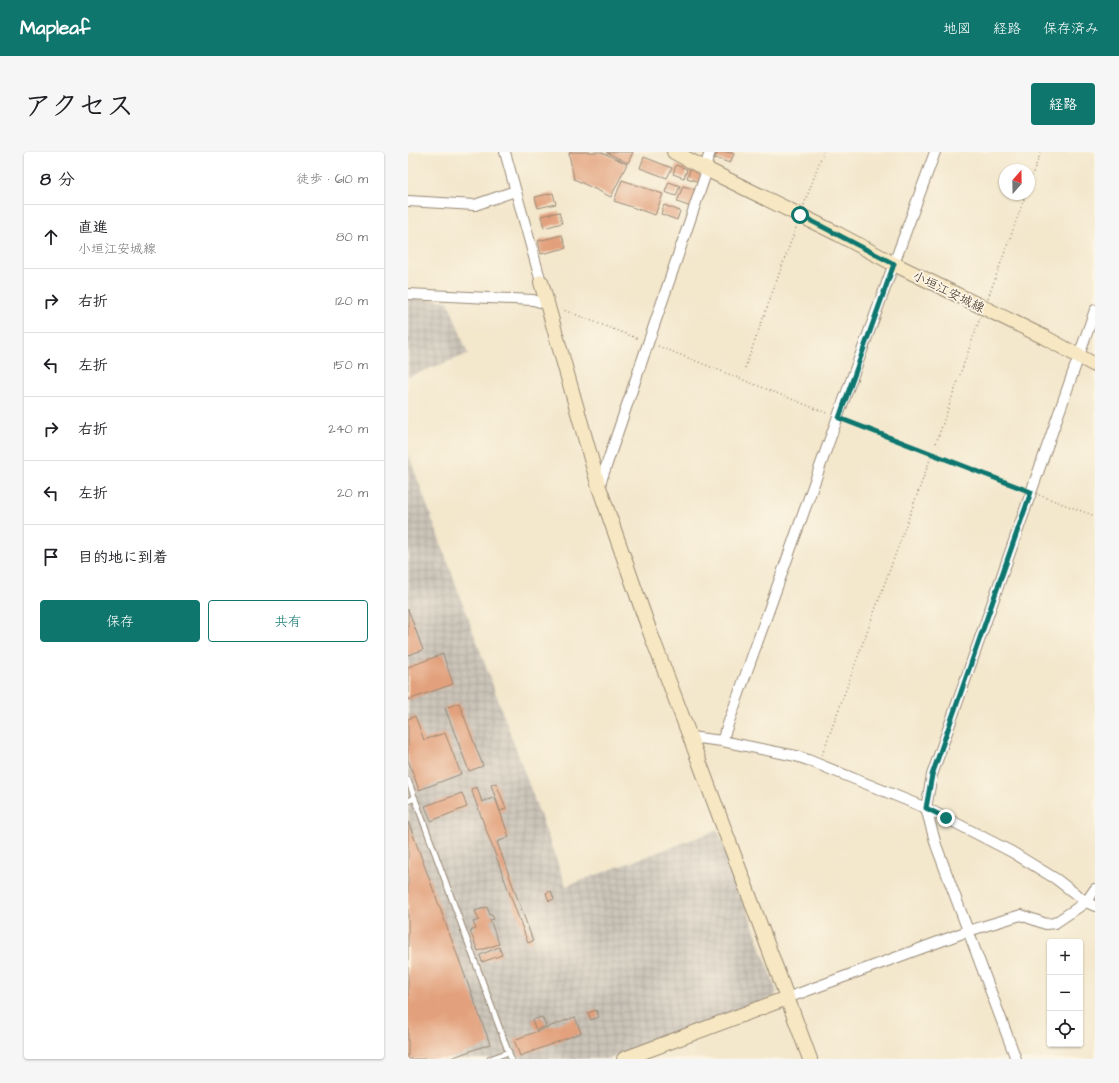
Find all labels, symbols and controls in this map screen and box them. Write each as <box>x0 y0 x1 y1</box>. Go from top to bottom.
text: Mapleaf <box>20 15 90 42</box>
text: 地図 <box>943 19 971 39</box>
text: 経路 <box>993 19 1021 39</box>
text: 保存済み <box>1043 19 1099 39</box>
button: 経路 <box>1031 83 1095 125</box>
text: アクセス <box>24 87 134 126</box>
north arrow <box>999 164 1035 200</box>
text: 8 分 <box>40 168 75 192</box>
text: 徒歩 · 610 m <box>296 170 368 188</box>
route start <box>791 206 809 224</box>
text: 直進 <box>78 217 108 238</box>
icon: ahead <box>40 226 62 248</box>
text: 80 m <box>336 228 368 246</box>
text: 小垣江安城線 <box>78 240 156 258</box>
street label: 小垣江安城線 <box>910 267 988 318</box>
icon: right <box>40 290 62 312</box>
text: 右折 <box>78 291 108 312</box>
text: 120 m <box>335 292 368 310</box>
icon: left <box>40 354 62 376</box>
text: 左折 <box>78 355 108 376</box>
text: 150 m <box>334 356 368 374</box>
icon: right <box>40 418 62 440</box>
text: 右折 <box>78 419 108 440</box>
text: 240 m <box>328 420 368 438</box>
icon: left <box>40 482 62 504</box>
text: 左折 <box>78 483 108 504</box>
text: 20 m <box>337 484 368 502</box>
icon: arrive <box>40 546 62 568</box>
text: 目的地に到着 <box>78 547 168 568</box>
button: 保存 <box>40 600 200 642</box>
button: 共有 <box>208 600 368 642</box>
route end <box>937 809 955 827</box>
map controls <box>1047 939 1083 1047</box>
button: + <box>1047 939 1083 975</box>
button: − <box>1047 975 1083 1011</box>
button: locate <box>1047 1011 1083 1047</box>

